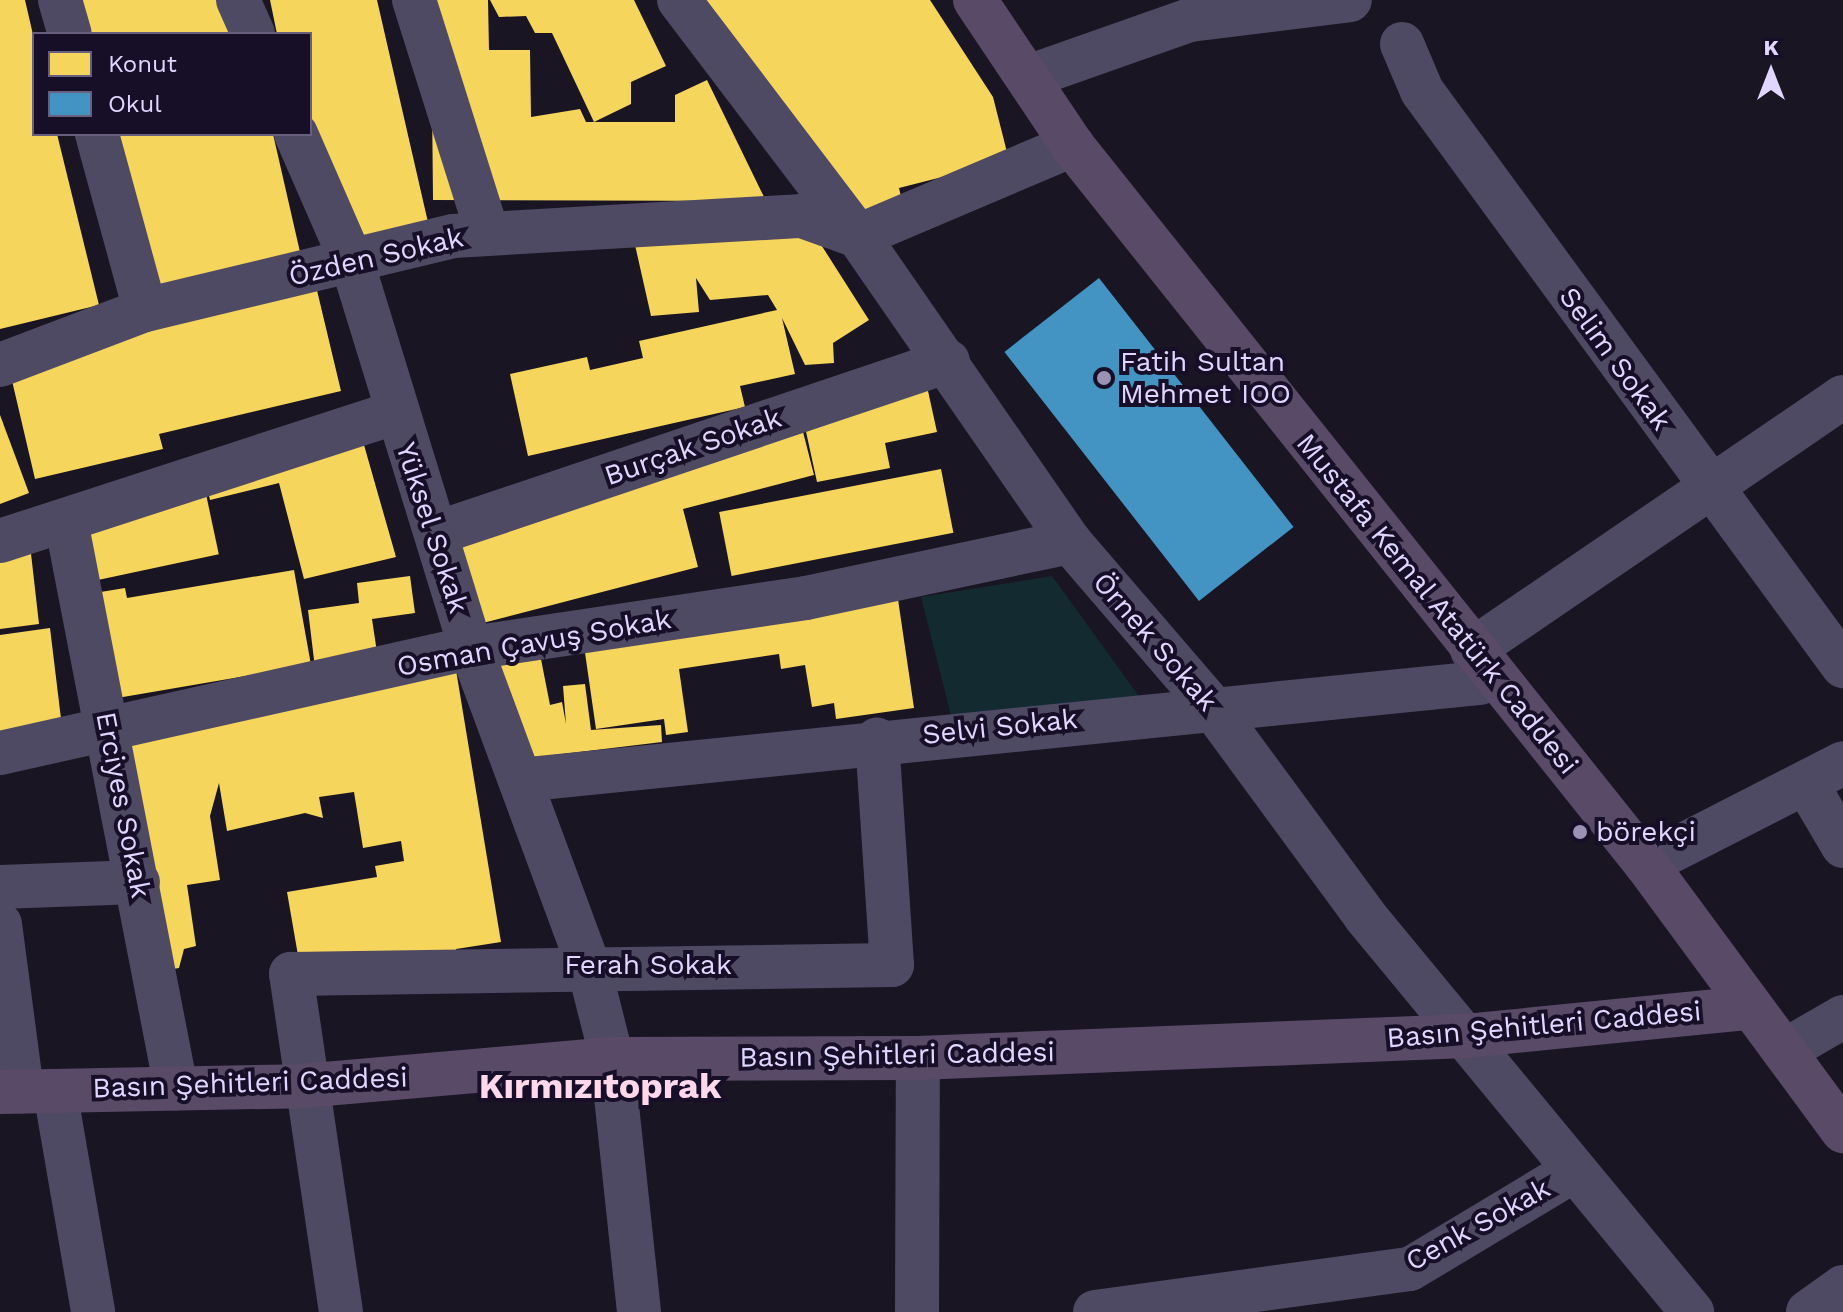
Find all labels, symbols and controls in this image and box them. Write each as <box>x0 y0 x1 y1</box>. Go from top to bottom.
legend <box>32 32 312 136</box>
north arrow <box>1731 32 1811 112</box>
text: K <box>1763 35 1779 60</box>
text: Konut <box>108 50 177 78</box>
text: Okul <box>108 90 162 118</box>
street label: Özden Sokak <box>285 221 467 293</box>
street label: Selim Sokak <box>1552 281 1678 437</box>
place label: Fatih Sultan Mehmet IOO <box>1120 345 1291 411</box>
marker: Fatih Sultan Mehmet IOO <box>1095 369 1113 387</box>
street label: Burçak Sokak <box>600 401 786 493</box>
street label: Mustafa Kemal Atatürk Caddesi <box>1288 426 1586 782</box>
street label: Yüksel Sokak <box>388 438 476 618</box>
street label: Örnek Sokak <box>1086 566 1224 718</box>
street label: Osman Çavuş Sokak <box>394 602 674 684</box>
street label: Selvi Sokak <box>921 702 1079 752</box>
street label: Erciyes Sokak <box>88 709 158 901</box>
place label: börekçi <box>1596 815 1696 849</box>
marker: börekçi <box>1571 823 1589 841</box>
street label: Ferah Sokak <box>564 948 732 982</box>
street label: Basın Şehitleri Caddesi <box>1385 995 1703 1055</box>
street label: Basın Şehitleri Caddesi <box>739 1035 1055 1075</box>
street label: Basın Şehitleri Caddesi <box>92 1061 408 1105</box>
district label: Kırmızıtoprak <box>479 1065 721 1109</box>
street label: Cenk Sokak <box>1400 1171 1556 1279</box>

